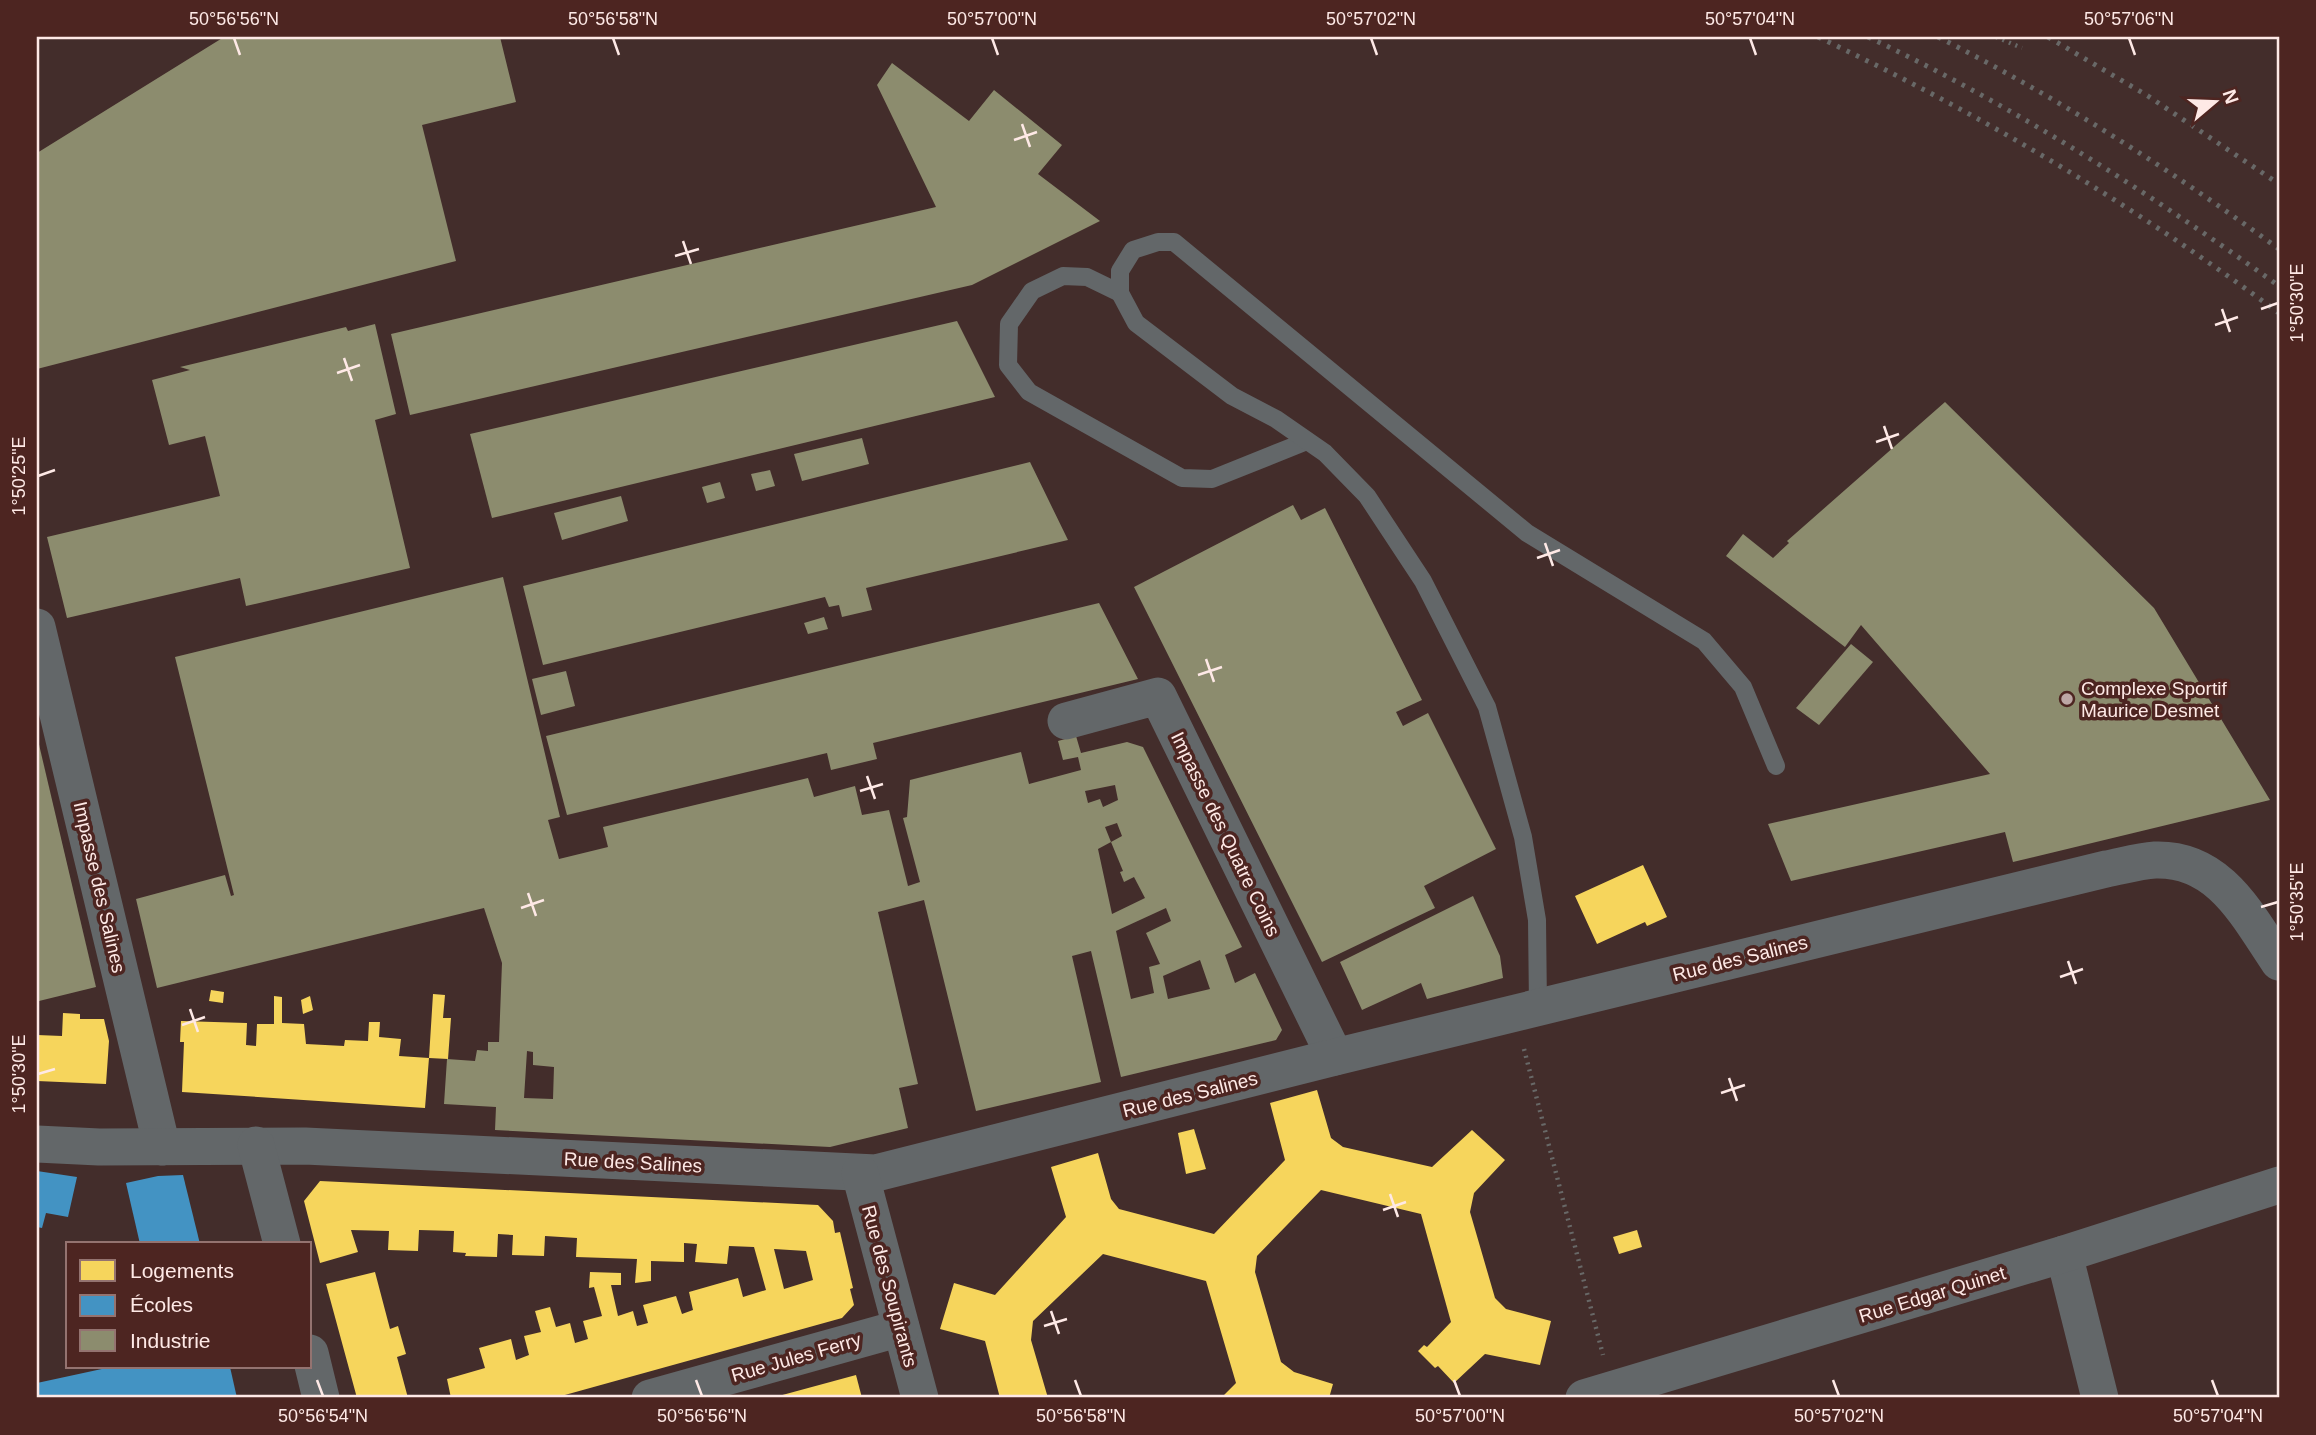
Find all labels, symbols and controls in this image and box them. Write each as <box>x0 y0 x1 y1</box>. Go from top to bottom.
text: 50°56'56"N <box>189 9 279 29</box>
text: 50°56'58"N <box>568 9 658 29</box>
text: 50°57'00"N <box>947 9 1037 29</box>
text: 50°57'02"N <box>1326 9 1416 29</box>
text: 50°57'04"N <box>1705 9 1795 29</box>
text: 50°57'06"N <box>2084 9 2174 29</box>
north arrow <box>2180 66 2250 136</box>
text: N <box>2218 87 2243 107</box>
text: 1°50'30"E <box>2287 263 2307 343</box>
text: 1°50'25"E <box>9 436 29 516</box>
place label: Complexe Sportif Maurice Desmet <box>2081 678 2227 721</box>
marker: Complexe Sportif Maurice Desmet <box>2059 691 2075 707</box>
street label: Impasse des Quatre Coins <box>1167 729 1284 940</box>
street label: Impasse des Salines <box>70 799 129 975</box>
text: 1°50'35"E <box>2287 862 2307 942</box>
street label: Rue des Salines <box>1670 932 1810 985</box>
text: 1°50'30"E <box>9 1034 29 1114</box>
street label: Rue des Salines <box>1120 1068 1260 1121</box>
street label: Rue des Salines <box>563 1148 703 1177</box>
street label: Rue des Soupirants <box>858 1203 921 1369</box>
legend <box>66 1242 312 1368</box>
text: Logements <box>130 1259 234 1282</box>
street label: Rue Edgar Quinet <box>1856 1262 2009 1327</box>
text: Écoles <box>130 1293 193 1316</box>
text: Industrie <box>130 1329 211 1352</box>
street label: Rue Jules Ferry <box>729 1329 864 1386</box>
text: 50°56'54"N <box>278 1406 368 1426</box>
text: 50°56'56"N <box>657 1406 747 1426</box>
text: 50°56'58"N <box>1036 1406 1126 1426</box>
text: 50°57'00"N <box>1415 1406 1505 1426</box>
text: 50°57'02"N <box>1794 1406 1884 1426</box>
text: 50°57'04"N <box>2173 1406 2263 1426</box>

